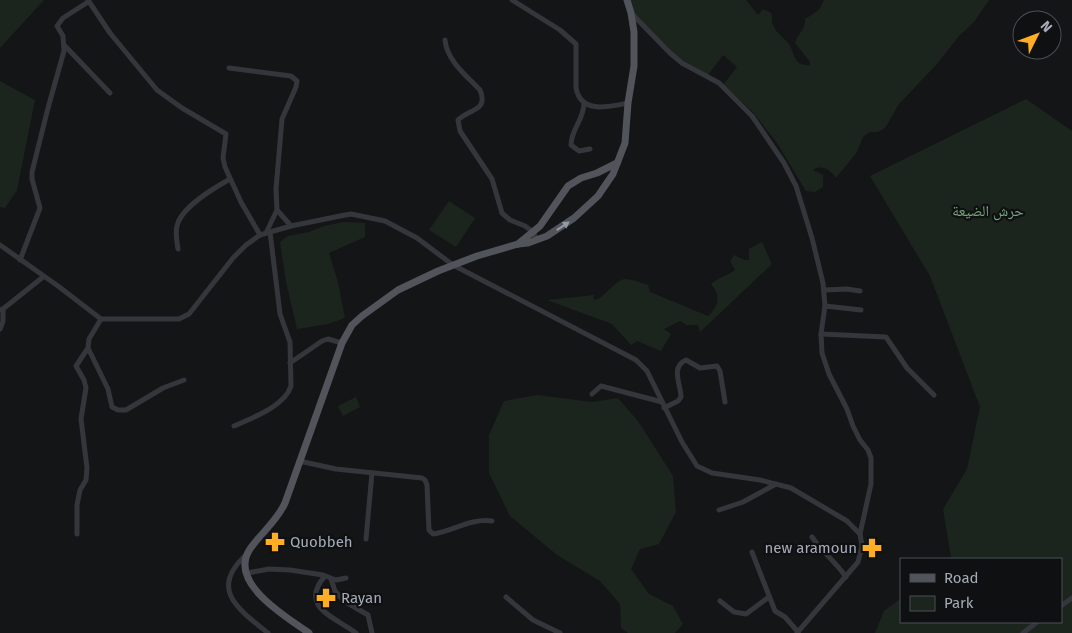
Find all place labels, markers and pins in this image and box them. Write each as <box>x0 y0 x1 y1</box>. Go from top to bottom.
pharmacy icon: Quobbeh <box>264 531 286 553</box>
place label: Quobbeh <box>290 533 353 551</box>
pharmacy icon: new aramoun <box>861 537 883 559</box>
place label: new aramoun <box>765 539 857 557</box>
pharmacy icon: Rayan <box>315 587 337 609</box>
place label: Rayan <box>341 589 382 607</box>

